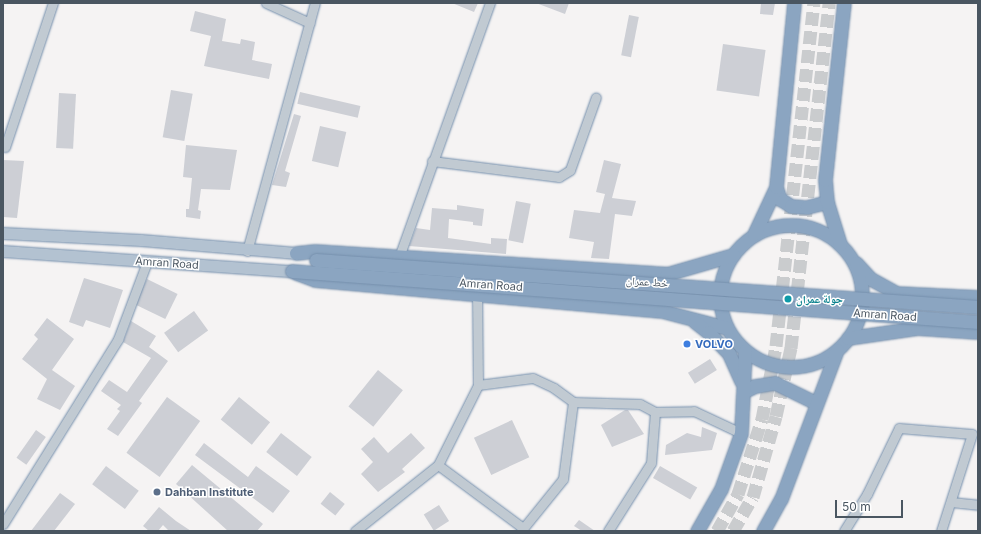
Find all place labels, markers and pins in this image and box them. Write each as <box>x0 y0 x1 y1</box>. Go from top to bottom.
place label: جولة عمران <box>796 292 843 306</box>
marker: جولة عمران <box>783 294 793 304</box>
place label: VOLVO <box>695 337 733 351</box>
marker: VOLVO <box>682 339 692 349</box>
place label: Dahban Institute <box>165 485 254 499</box>
marker: Dahban Institute <box>152 487 162 497</box>

